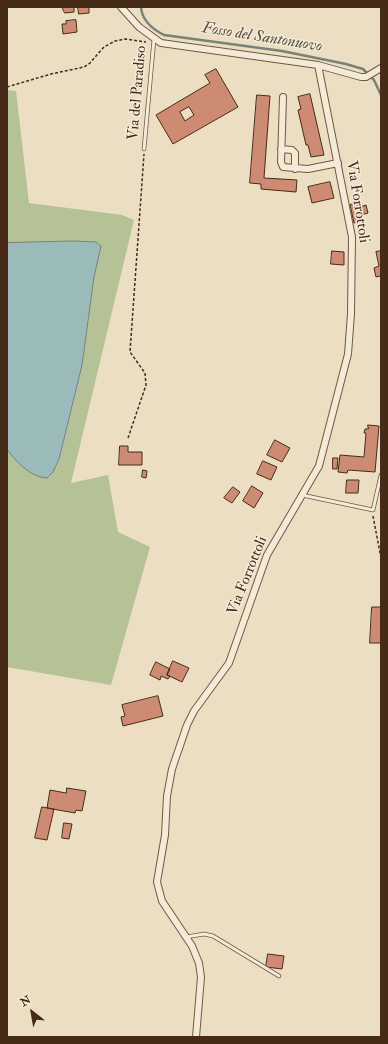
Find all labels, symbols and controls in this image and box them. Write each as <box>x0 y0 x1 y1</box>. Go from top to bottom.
water label: Fosso del Santonuovo <box>201 19 323 57</box>
street label: Via del Paradiso <box>125 45 151 141</box>
street label: Via Forrottoli <box>342 160 372 244</box>
street label: Via Forrottoli <box>224 534 272 618</box>
north arrow <box>12 992 52 1032</box>
text: N <box>18 993 33 1009</box>

